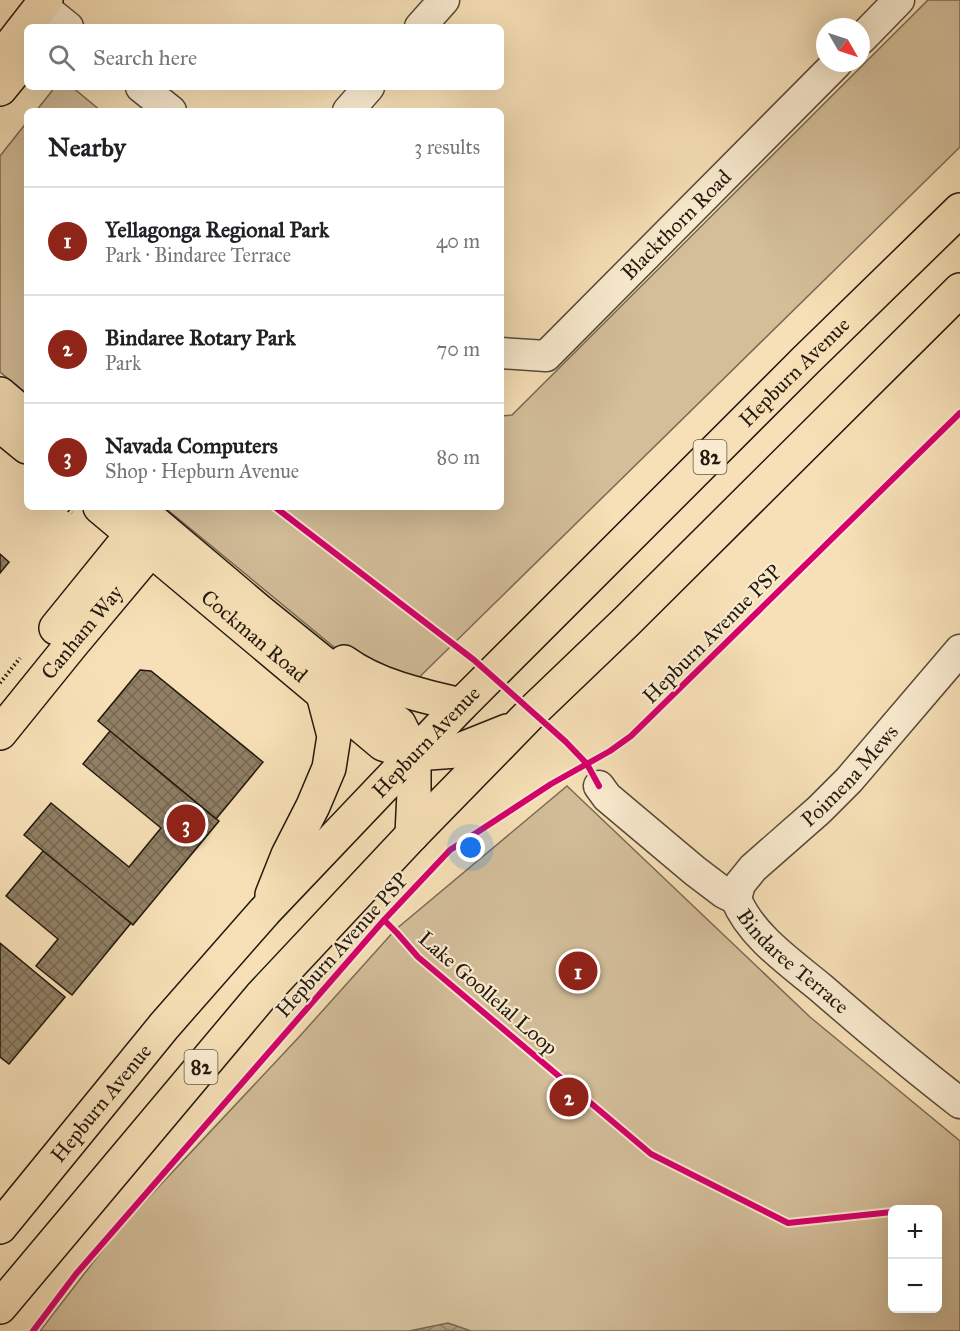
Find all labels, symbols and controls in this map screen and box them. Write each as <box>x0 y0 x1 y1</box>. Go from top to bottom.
north arrow <box>816 18 870 72</box>
search box <box>24 24 504 90</box>
icon: search <box>45 41 78 74</box>
text: Search here <box>93 44 197 71</box>
text: Nearby <box>48 131 126 163</box>
text: 3 results <box>414 135 480 159</box>
street label: Blackthorn Road <box>616 164 737 286</box>
text: Yellagonga Regional Park <box>105 216 329 243</box>
text: 1 <box>64 229 71 253</box>
text: 40 m <box>436 229 480 253</box>
text: Park · Bindaree Terrace <box>105 243 291 267</box>
street label: Hepburn Avenue <box>734 311 855 432</box>
text: Bindaree Rotary Park <box>105 324 296 351</box>
text: 2 <box>63 337 72 361</box>
text: 70 m <box>437 337 480 361</box>
text: Park <box>105 351 141 375</box>
text: Navada Computers <box>105 432 278 459</box>
road number: 82 <box>694 440 726 474</box>
text: 3 <box>64 445 72 469</box>
text: 80 m <box>437 445 480 469</box>
text: Shop · Hepburn Avenue <box>105 459 299 483</box>
street label: Hepburn Avenue PSP <box>637 559 787 709</box>
street label: Canham Way <box>36 579 130 685</box>
street label: Cockman Road <box>196 584 313 688</box>
street label: Hepburn Avenue <box>366 680 486 803</box>
street label: Poimena Mews <box>796 719 904 833</box>
pin: 3 <box>166 802 206 846</box>
your location <box>456 833 485 862</box>
street label: Hepburn Avenue PSP <box>270 867 414 1023</box>
street label: Bindaree Terrace <box>731 904 855 1020</box>
street label: Lake Goollelal Loop <box>413 925 563 1061</box>
pin: 1 <box>558 948 598 994</box>
street label: Hepburn Avenue <box>45 1038 157 1168</box>
road number: 82 <box>184 1050 218 1084</box>
pin: 2 <box>550 1074 588 1120</box>
map controls <box>888 1205 942 1313</box>
button: + <box>888 1205 942 1259</box>
button: − <box>888 1259 942 1313</box>

